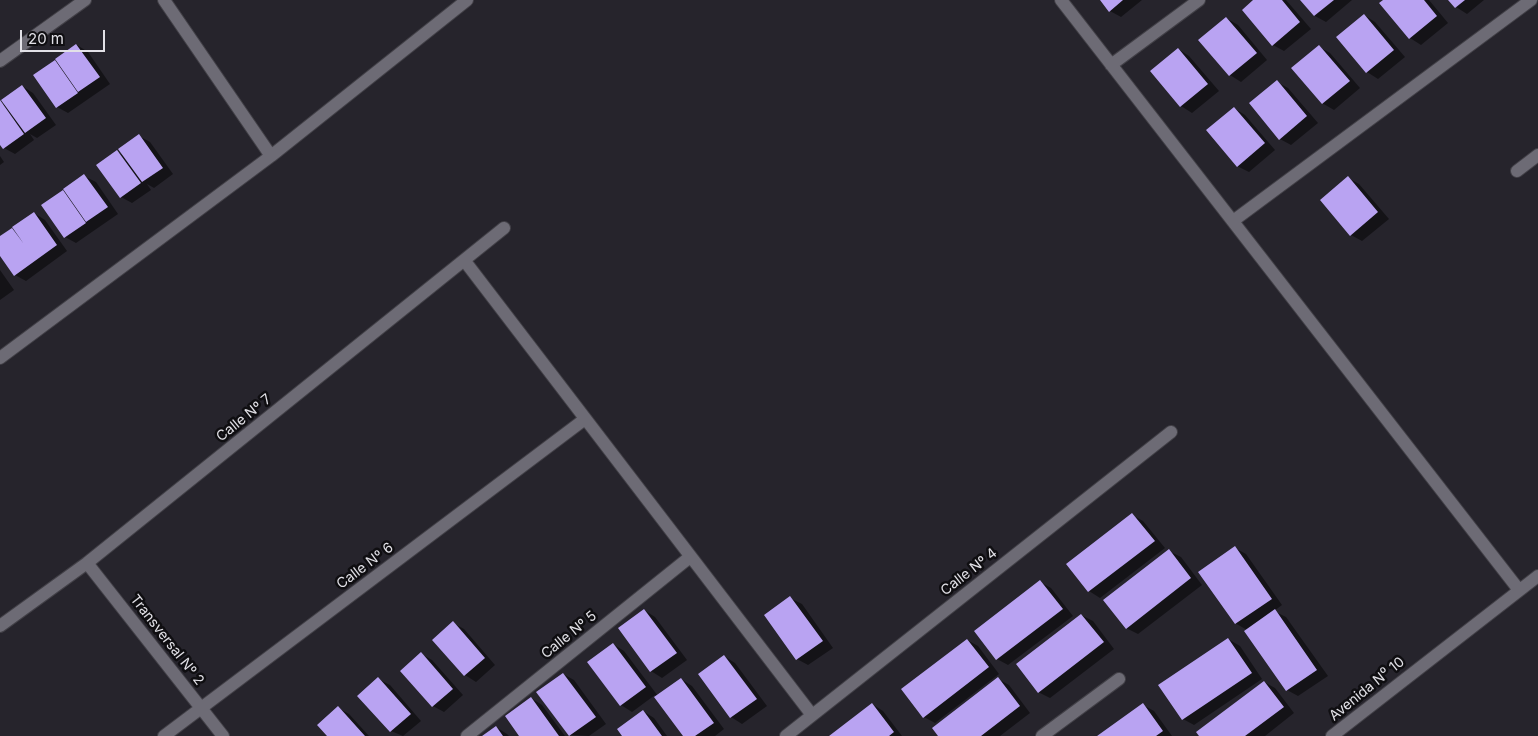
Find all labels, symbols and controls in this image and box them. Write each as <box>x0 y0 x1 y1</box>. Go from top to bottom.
scale bar <box>22 20 108 52</box>
text: 20 m <box>28 29 64 48</box>
street label: Calle Nº 7 <box>213 391 275 445</box>
street label: Calle Nº 6 <box>333 539 397 593</box>
street label: Calle Nº 4 <box>938 545 1000 599</box>
street label: Transversal Nº 2 <box>127 591 207 689</box>
street label: Calle Nº 5 <box>538 608 600 662</box>
street label: Avenida N⁰ 10 <box>1326 654 1408 724</box>

